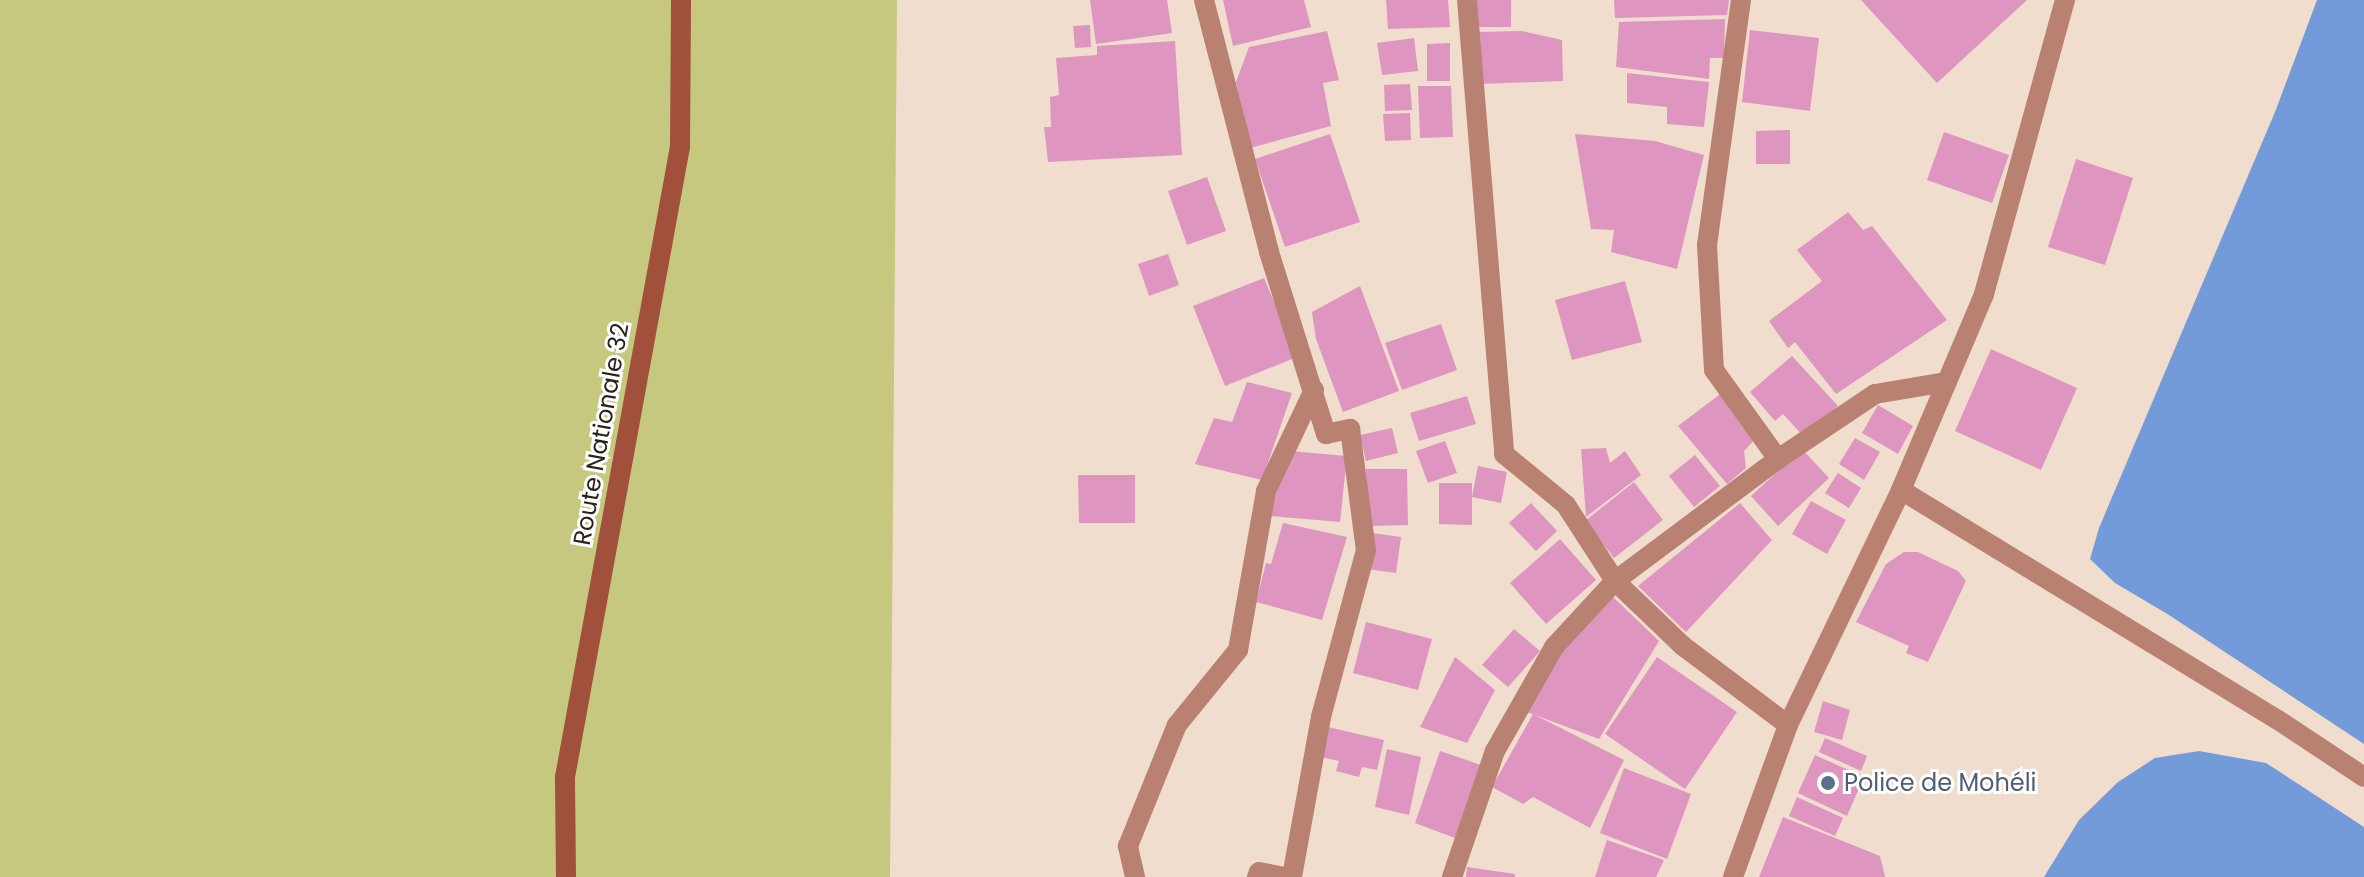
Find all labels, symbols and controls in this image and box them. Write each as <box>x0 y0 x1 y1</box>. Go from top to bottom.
street label: Route Nationale 32 <box>567 321 635 547</box>
place label: Police de Mohéli <box>1844 769 2037 797</box>
marker: Police de Mohéli <box>1819 774 1837 792</box>

